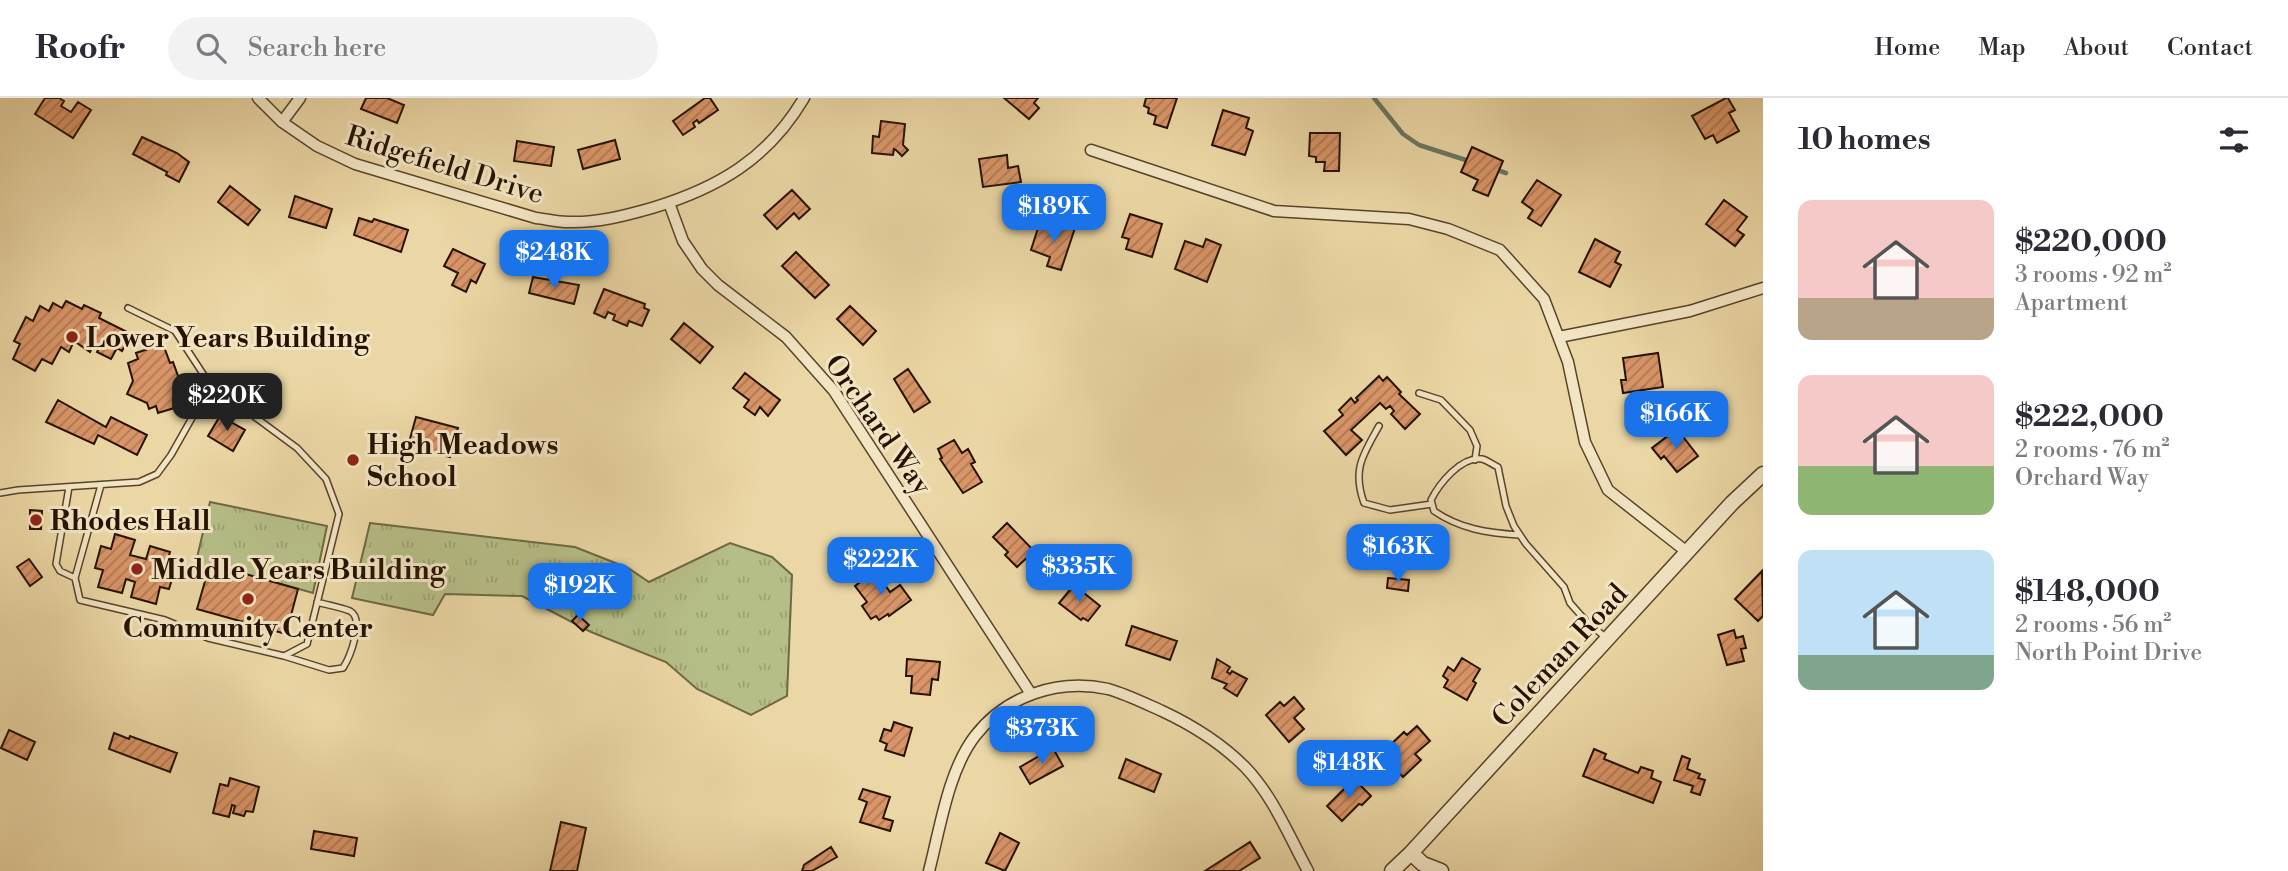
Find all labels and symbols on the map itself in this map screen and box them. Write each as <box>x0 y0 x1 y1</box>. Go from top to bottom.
street label: Ridgefield Drive <box>341 119 548 212</box>
pin: $189K <box>1005 184 1103 244</box>
pin: $248K <box>505 230 603 290</box>
place label: Lower Years Building <box>86 321 370 356</box>
marker: Lower Years Building <box>64 329 80 345</box>
street label: Orchard Way <box>817 348 939 502</box>
pin: $220K <box>178 374 276 433</box>
pin: $166K <box>1627 392 1725 451</box>
place label: High Meadows School <box>367 428 558 495</box>
marker: High Meadows School <box>345 452 361 468</box>
place label: Rhodes Hall <box>50 504 210 539</box>
marker: Rhodes Hall <box>28 512 44 528</box>
pin: $163K <box>1349 524 1447 584</box>
pin: $222K <box>832 538 930 597</box>
pin: $335K <box>1030 545 1128 604</box>
place label: Middle Years Building <box>151 553 447 588</box>
marker: Middle Years Building <box>129 561 145 577</box>
pin: $192K <box>531 564 629 623</box>
street label: Coleman Road <box>1485 577 1636 735</box>
marker: Community Center <box>240 591 256 607</box>
place label: Community Center <box>123 611 373 646</box>
pin: $373K <box>993 706 1091 766</box>
pin: $148K <box>1300 740 1398 800</box>

